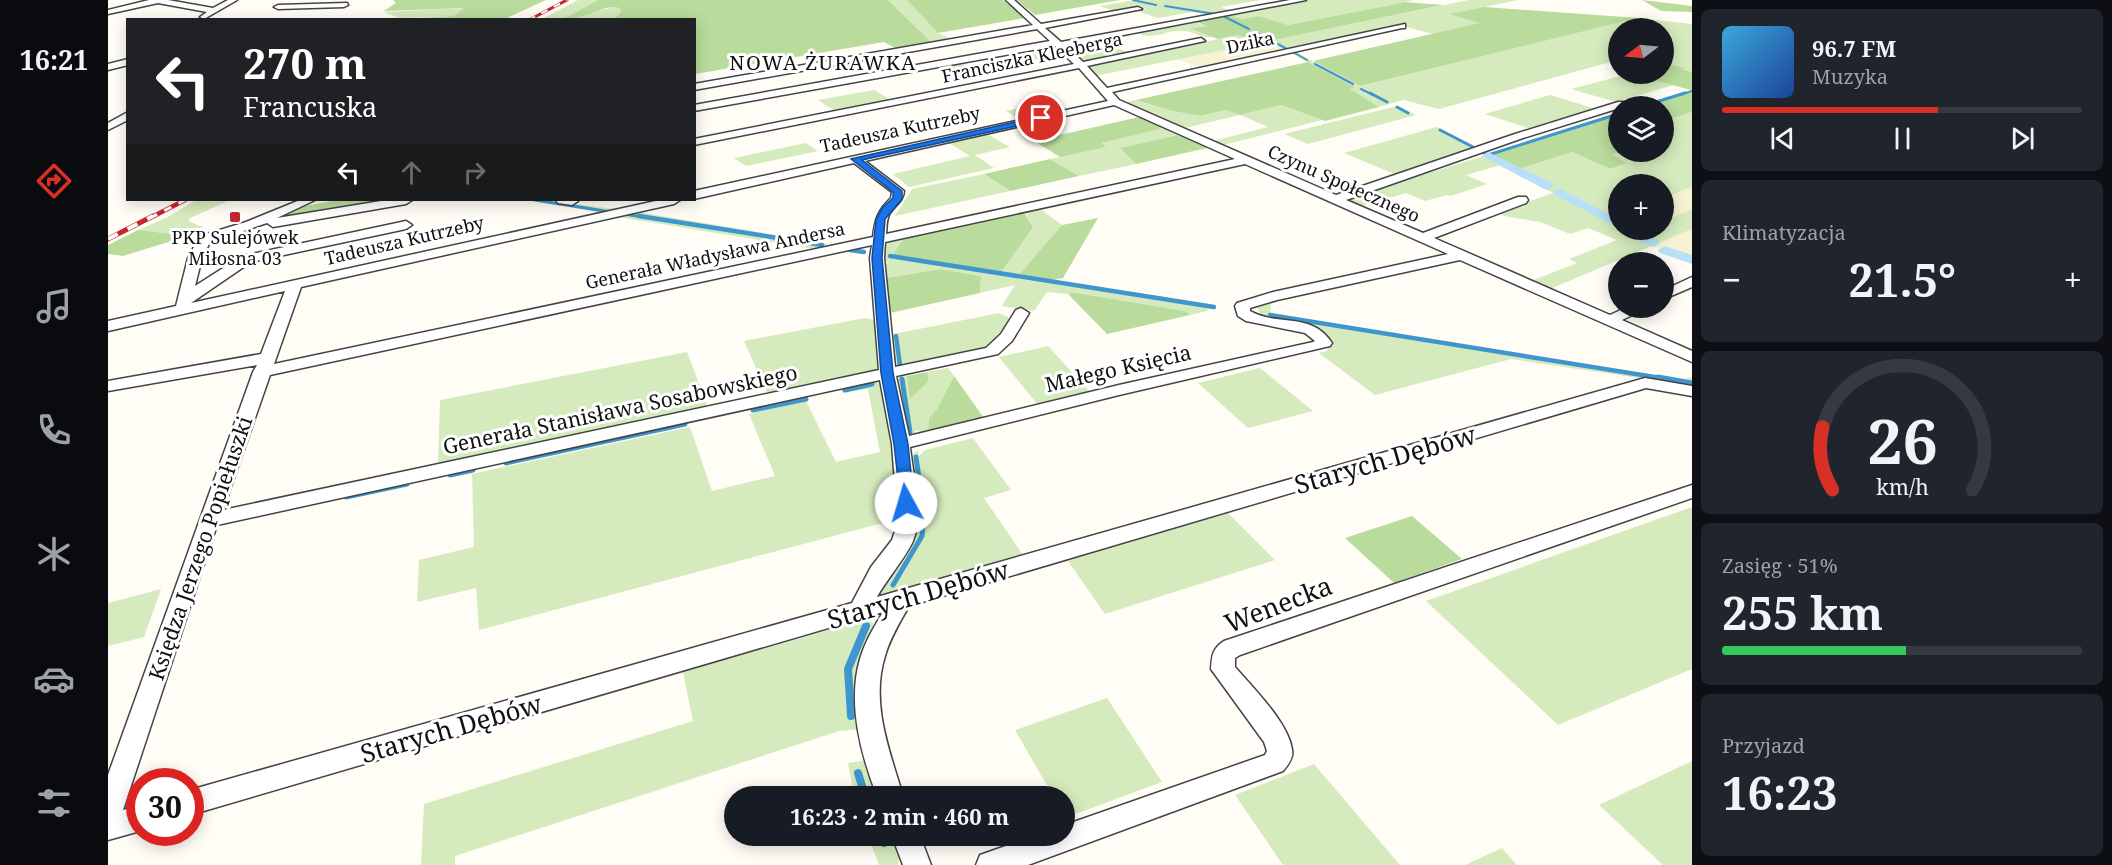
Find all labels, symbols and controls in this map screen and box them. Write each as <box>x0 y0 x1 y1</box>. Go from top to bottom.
north arrow <box>1608 18 1674 84</box>
map controls <box>1608 18 1674 318</box>
street label: Dzika <box>1224 25 1276 59</box>
street label: Franciszka Kleeberga <box>939 26 1125 88</box>
text: 96.7 FM <box>1812 33 1896 63</box>
text: 270 m <box>243 34 367 91</box>
text: 16:21 <box>19 41 89 78</box>
icon: left <box>144 42 222 120</box>
district label: NOWA ŻURAWKA <box>729 49 917 76</box>
text: Muzyka <box>1812 63 1888 90</box>
text: Francuska <box>243 88 377 125</box>
pin <box>1015 92 1066 143</box>
button: layers <box>1608 96 1674 162</box>
street label: Tadeusza Kutrzeby <box>818 100 983 158</box>
icon: arrive <box>1024 101 1057 134</box>
icon: previous <box>1766 122 1799 155</box>
icon: pause <box>1886 122 1919 155</box>
icon: next <box>2006 122 2039 155</box>
street label: Czynu Społecznego <box>1264 139 1424 227</box>
icon: left <box>332 156 365 189</box>
icon: ahead <box>395 156 428 189</box>
icon: right <box>458 156 491 189</box>
icon: directions <box>33 160 75 202</box>
button: + <box>1608 174 1674 240</box>
marker: PKP Sulejówek Miłosna 03 <box>228 210 242 224</box>
street label: Tadeusza Kutrzeby <box>322 210 487 270</box>
street label: Generała Władysława Andersa <box>583 216 847 294</box>
text: Klimatyzacja <box>1722 219 1846 246</box>
place label: PKP Sulejówek Miłosna 03 <box>172 225 299 270</box>
text: 21.5° <box>1849 249 1956 310</box>
button: − <box>1608 252 1674 318</box>
text: − <box>1722 257 1741 302</box>
text: + <box>2064 257 2082 302</box>
icon: music <box>33 285 75 327</box>
street label: Małego Księcia <box>1042 338 1194 398</box>
street label: Generała Stanisława Sosabowskiego <box>440 358 800 460</box>
text: 26 <box>1867 397 1937 482</box>
icon: phone <box>33 409 75 451</box>
street label: Księdza Jerzego Popiełuszki <box>142 412 258 684</box>
street label: Starych Dębów <box>1290 416 1480 502</box>
position arrow <box>874 471 938 535</box>
text: km/h <box>1876 472 1929 501</box>
icon: climate <box>33 533 75 575</box>
street label: Starych Dębów <box>823 551 1013 637</box>
text: Zasięg · 51% <box>1722 552 1838 579</box>
street label: Wenecka <box>1219 567 1337 641</box>
text: 255 km <box>1722 582 1883 643</box>
icon: car <box>33 658 75 700</box>
street label: Starych Dębów <box>356 685 546 771</box>
text: Przyjazd <box>1722 732 1805 759</box>
text: 16:23 <box>1722 762 1837 823</box>
speed limit sign: 30 <box>126 768 204 846</box>
icon: filters <box>33 782 75 824</box>
text: 16:23 · 2 min · 460 m <box>790 801 1009 831</box>

